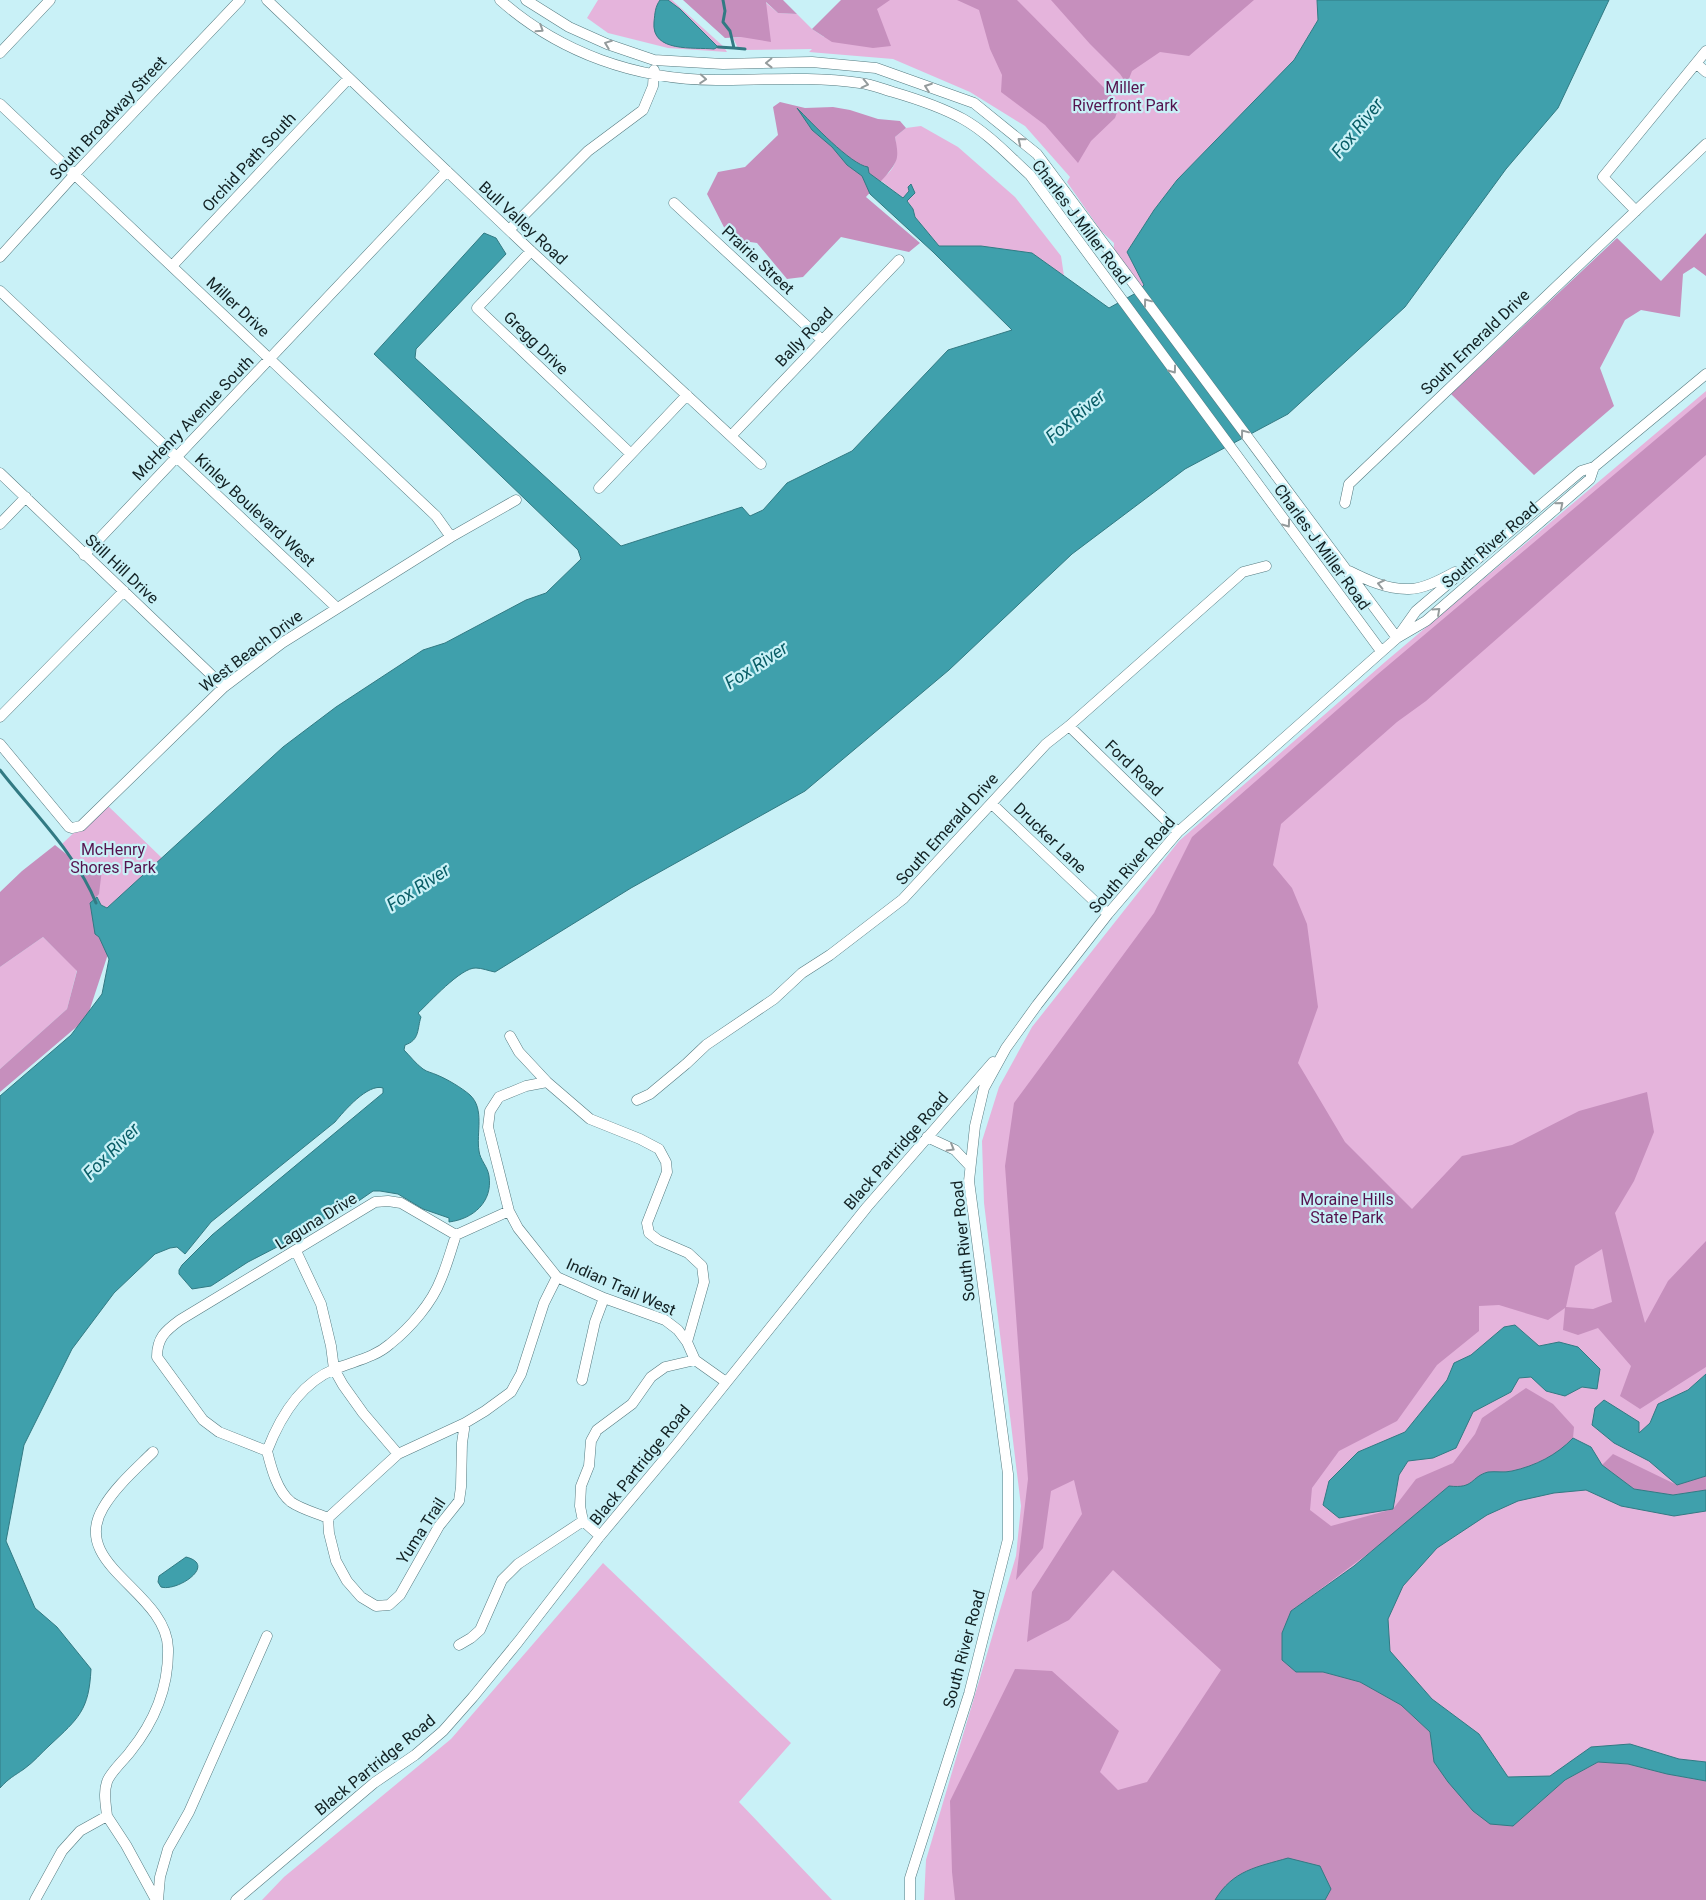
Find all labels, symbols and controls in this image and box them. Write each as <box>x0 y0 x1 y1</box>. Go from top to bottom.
one-way arrow <box>534 22 543 32</box>
one-way arrow <box>604 40 613 50</box>
street label: South Broadway Street <box>46 52 170 184</box>
one-way arrow <box>765 58 772 68</box>
one-way arrow <box>699 74 707 85</box>
one-way arrow <box>860 78 869 89</box>
park label: Miller Riverfront Park <box>1072 78 1179 115</box>
one-way arrow <box>924 83 933 93</box>
water label: Fox River <box>1327 93 1388 162</box>
street label: Orchid Path South <box>198 109 300 215</box>
one-way arrow <box>1018 138 1027 146</box>
street label: Charles J Miller Road <box>1028 156 1134 288</box>
street label: Bull Valley Road <box>475 177 571 269</box>
street label: Prairie Street <box>718 222 798 298</box>
street label: Miller Drive <box>202 273 274 341</box>
street label: South Emerald Drive <box>1417 285 1533 399</box>
one-way arrow <box>1144 298 1153 308</box>
street label: Bally Road <box>771 304 837 370</box>
street label: Gregg Drive <box>500 307 572 379</box>
street label: McHenry Avenue South <box>129 352 257 484</box>
one-way arrow <box>1167 364 1176 374</box>
water label: Fox River <box>1041 384 1110 447</box>
one-way arrow <box>1241 429 1250 439</box>
street label: Kinley Boulevard West <box>191 449 319 571</box>
street label: Charles J Miller Road <box>1270 480 1374 614</box>
street label: South River Road <box>1438 498 1542 592</box>
one-way arrow <box>1554 502 1563 510</box>
one-way arrow <box>1281 518 1290 528</box>
street label: Still Hill Drive <box>81 530 163 608</box>
one-way arrow <box>1376 579 1385 590</box>
street label: West Beach Drive <box>196 606 306 696</box>
one-way arrow <box>1432 608 1441 617</box>
water label: Fox River <box>721 636 792 693</box>
street label: Ford Road <box>1101 736 1167 800</box>
street label: South Emerald Drive <box>892 769 1002 889</box>
street label: Drucker Lane <box>1010 799 1090 877</box>
street label: South River Road <box>1085 813 1179 917</box>
park label: McHenry Shores Park <box>70 840 157 877</box>
water label: Fox River <box>383 858 454 915</box>
street label: Black Partridge Road <box>840 1088 952 1214</box>
water label: Fox River <box>79 1118 144 1183</box>
one-way arrow <box>945 1142 954 1152</box>
street label: South River Road <box>947 1180 979 1302</box>
street label: Laguna Drive <box>272 1188 360 1254</box>
park label: Moraine Hills State Park <box>1300 1190 1394 1227</box>
street label: Indian Trail West <box>563 1254 679 1320</box>
street label: Black Partridge Road <box>586 1401 694 1529</box>
street label: Yuma Trail <box>393 1494 449 1568</box>
street label: South River Road <box>939 1588 989 1710</box>
street label: Black Partridge Road <box>311 1711 439 1819</box>

